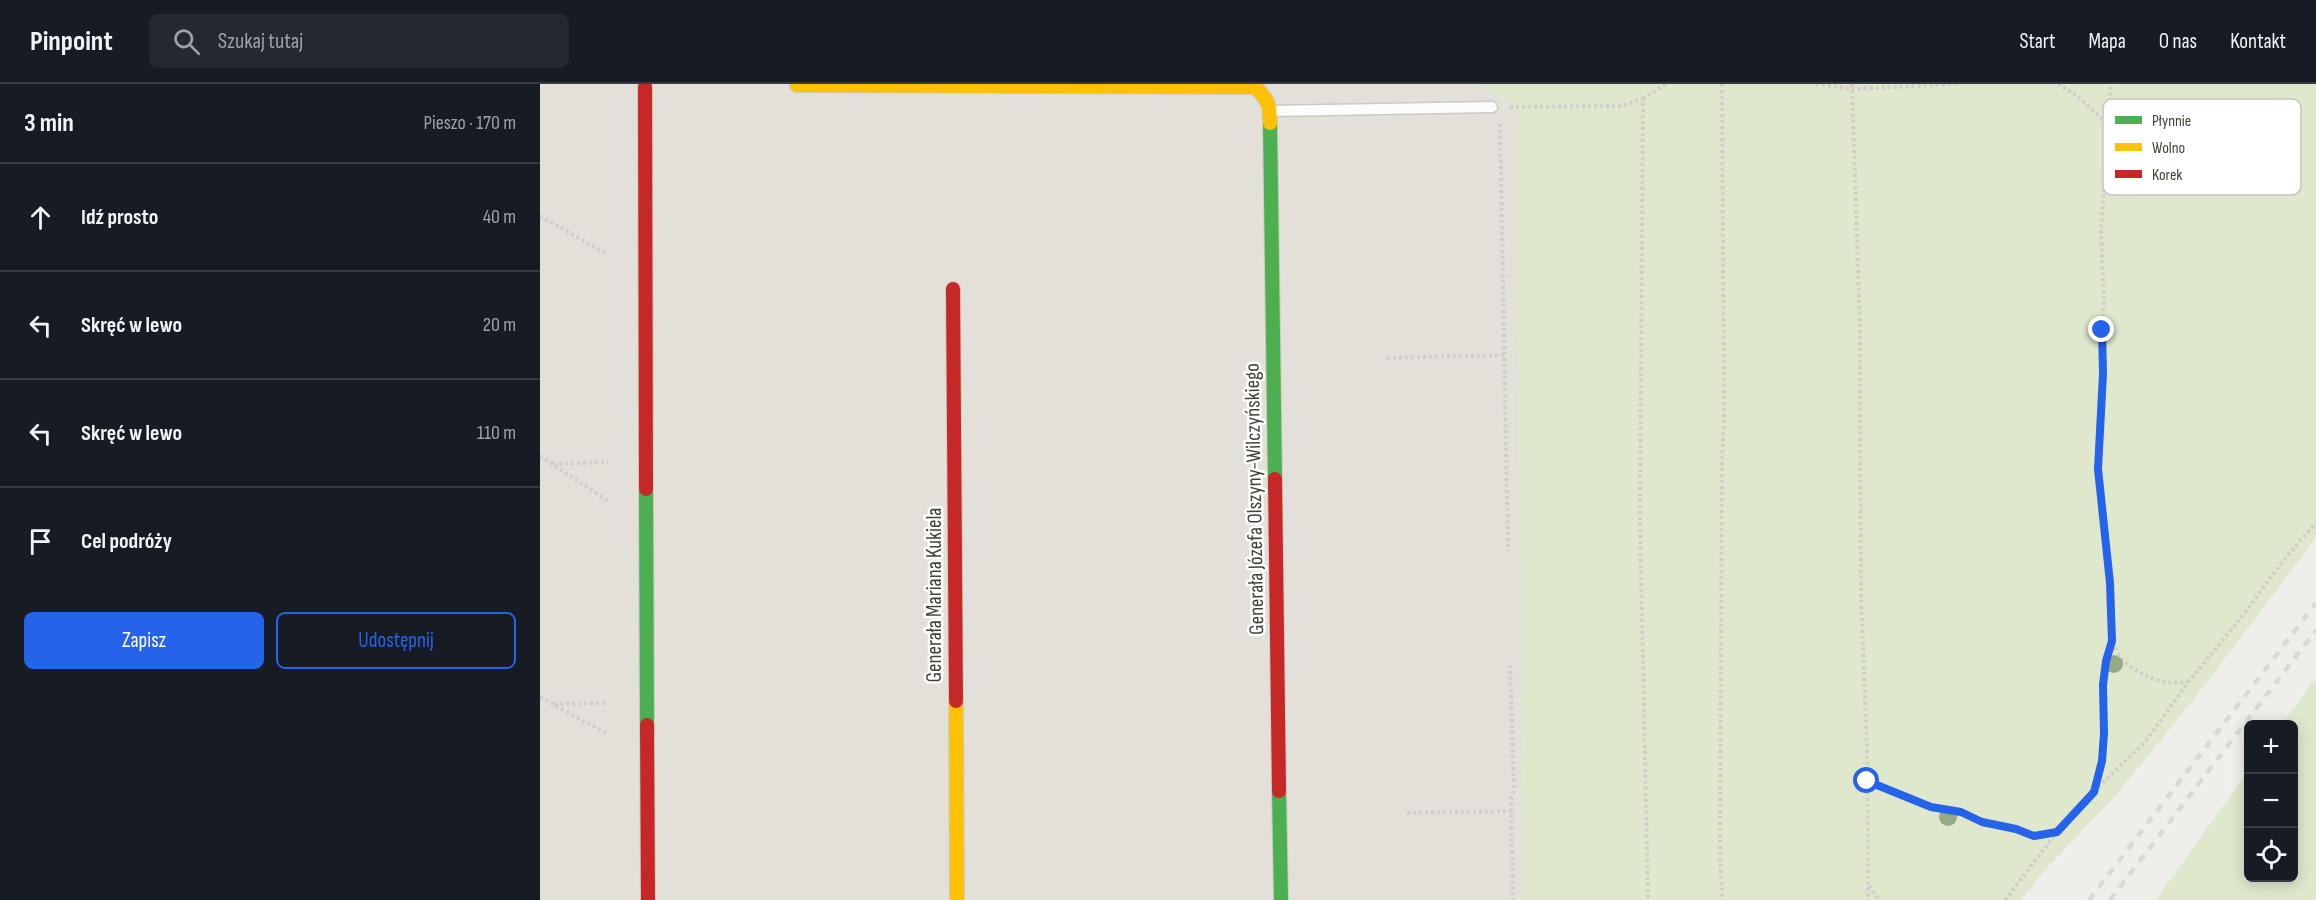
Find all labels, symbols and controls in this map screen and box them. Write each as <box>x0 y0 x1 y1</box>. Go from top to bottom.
search box <box>149 14 569 68</box>
text: Pinpoint <box>30 25 113 58</box>
icon: search <box>170 25 203 58</box>
text: Szukaj tutaj <box>218 28 303 55</box>
text: Start <box>2019 29 2056 54</box>
text: Mapa <box>2089 29 2126 54</box>
text: O nas <box>2159 29 2197 54</box>
text: Kontakt <box>2230 29 2286 54</box>
legend <box>2103 99 2301 195</box>
text: 3 min <box>24 108 74 139</box>
text: Pieszo · 170 m <box>424 111 516 135</box>
text: Płynnie <box>2152 112 2191 131</box>
text: Wolno <box>2152 139 2185 158</box>
text: Korek <box>2152 166 2182 185</box>
icon: ahead <box>24 201 57 234</box>
text: Idź prosto <box>81 204 158 231</box>
text: 40 m <box>483 205 516 229</box>
icon: left <box>24 309 57 342</box>
text: Skręć w lewo <box>81 312 182 339</box>
text: 20 m <box>483 313 516 337</box>
route end <box>2088 316 2114 342</box>
street label: Generała Józefa Olszyny-Wilczyńskiego <box>1240 363 1269 635</box>
icon: left <box>24 417 57 450</box>
text: Skręć w lewo <box>81 420 182 447</box>
text: 110 m <box>477 421 516 445</box>
street label: Generała Mariana Kukiela <box>922 508 947 682</box>
icon: arrive <box>24 525 57 558</box>
text: Cel podróży <box>81 528 172 555</box>
button: Zapisz <box>24 612 264 669</box>
button: Udostępnij <box>276 612 516 669</box>
map controls <box>2244 720 2298 882</box>
button: + <box>2244 720 2298 774</box>
route start <box>1853 767 1879 793</box>
button: − <box>2244 774 2298 828</box>
button: locate <box>2244 828 2298 882</box>

